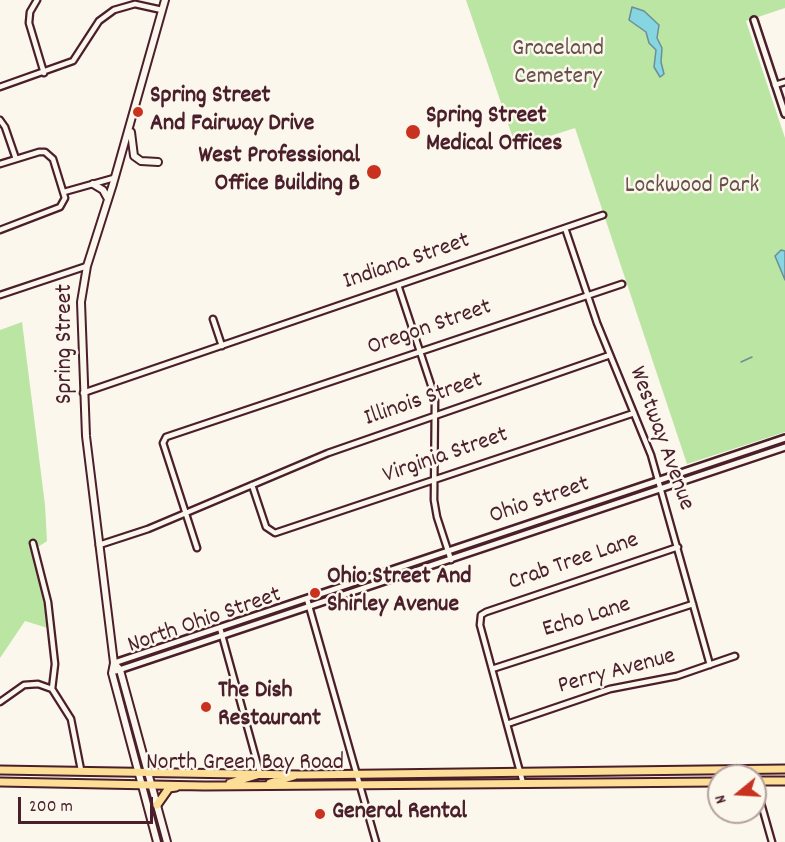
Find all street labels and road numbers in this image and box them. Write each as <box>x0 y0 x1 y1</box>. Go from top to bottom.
street label: Indiana Street <box>340 228 474 298</box>
street label: Spring Street <box>53 284 81 404</box>
street label: Oregon Street <box>364 294 496 364</box>
street label: Westway Avenue <box>621 363 699 515</box>
street label: Illinois Street <box>361 367 487 435</box>
street label: Virginia Street <box>380 422 512 492</box>
street label: Ohio Street <box>486 472 594 532</box>
street label: Crab Tree Lane <box>505 527 643 599</box>
street label: North Ohio Street <box>124 582 286 662</box>
street label: Echo Lane <box>540 592 634 646</box>
street label: Perry Avenue <box>555 644 679 702</box>
street label: North Green Bay Road <box>146 751 344 779</box>

